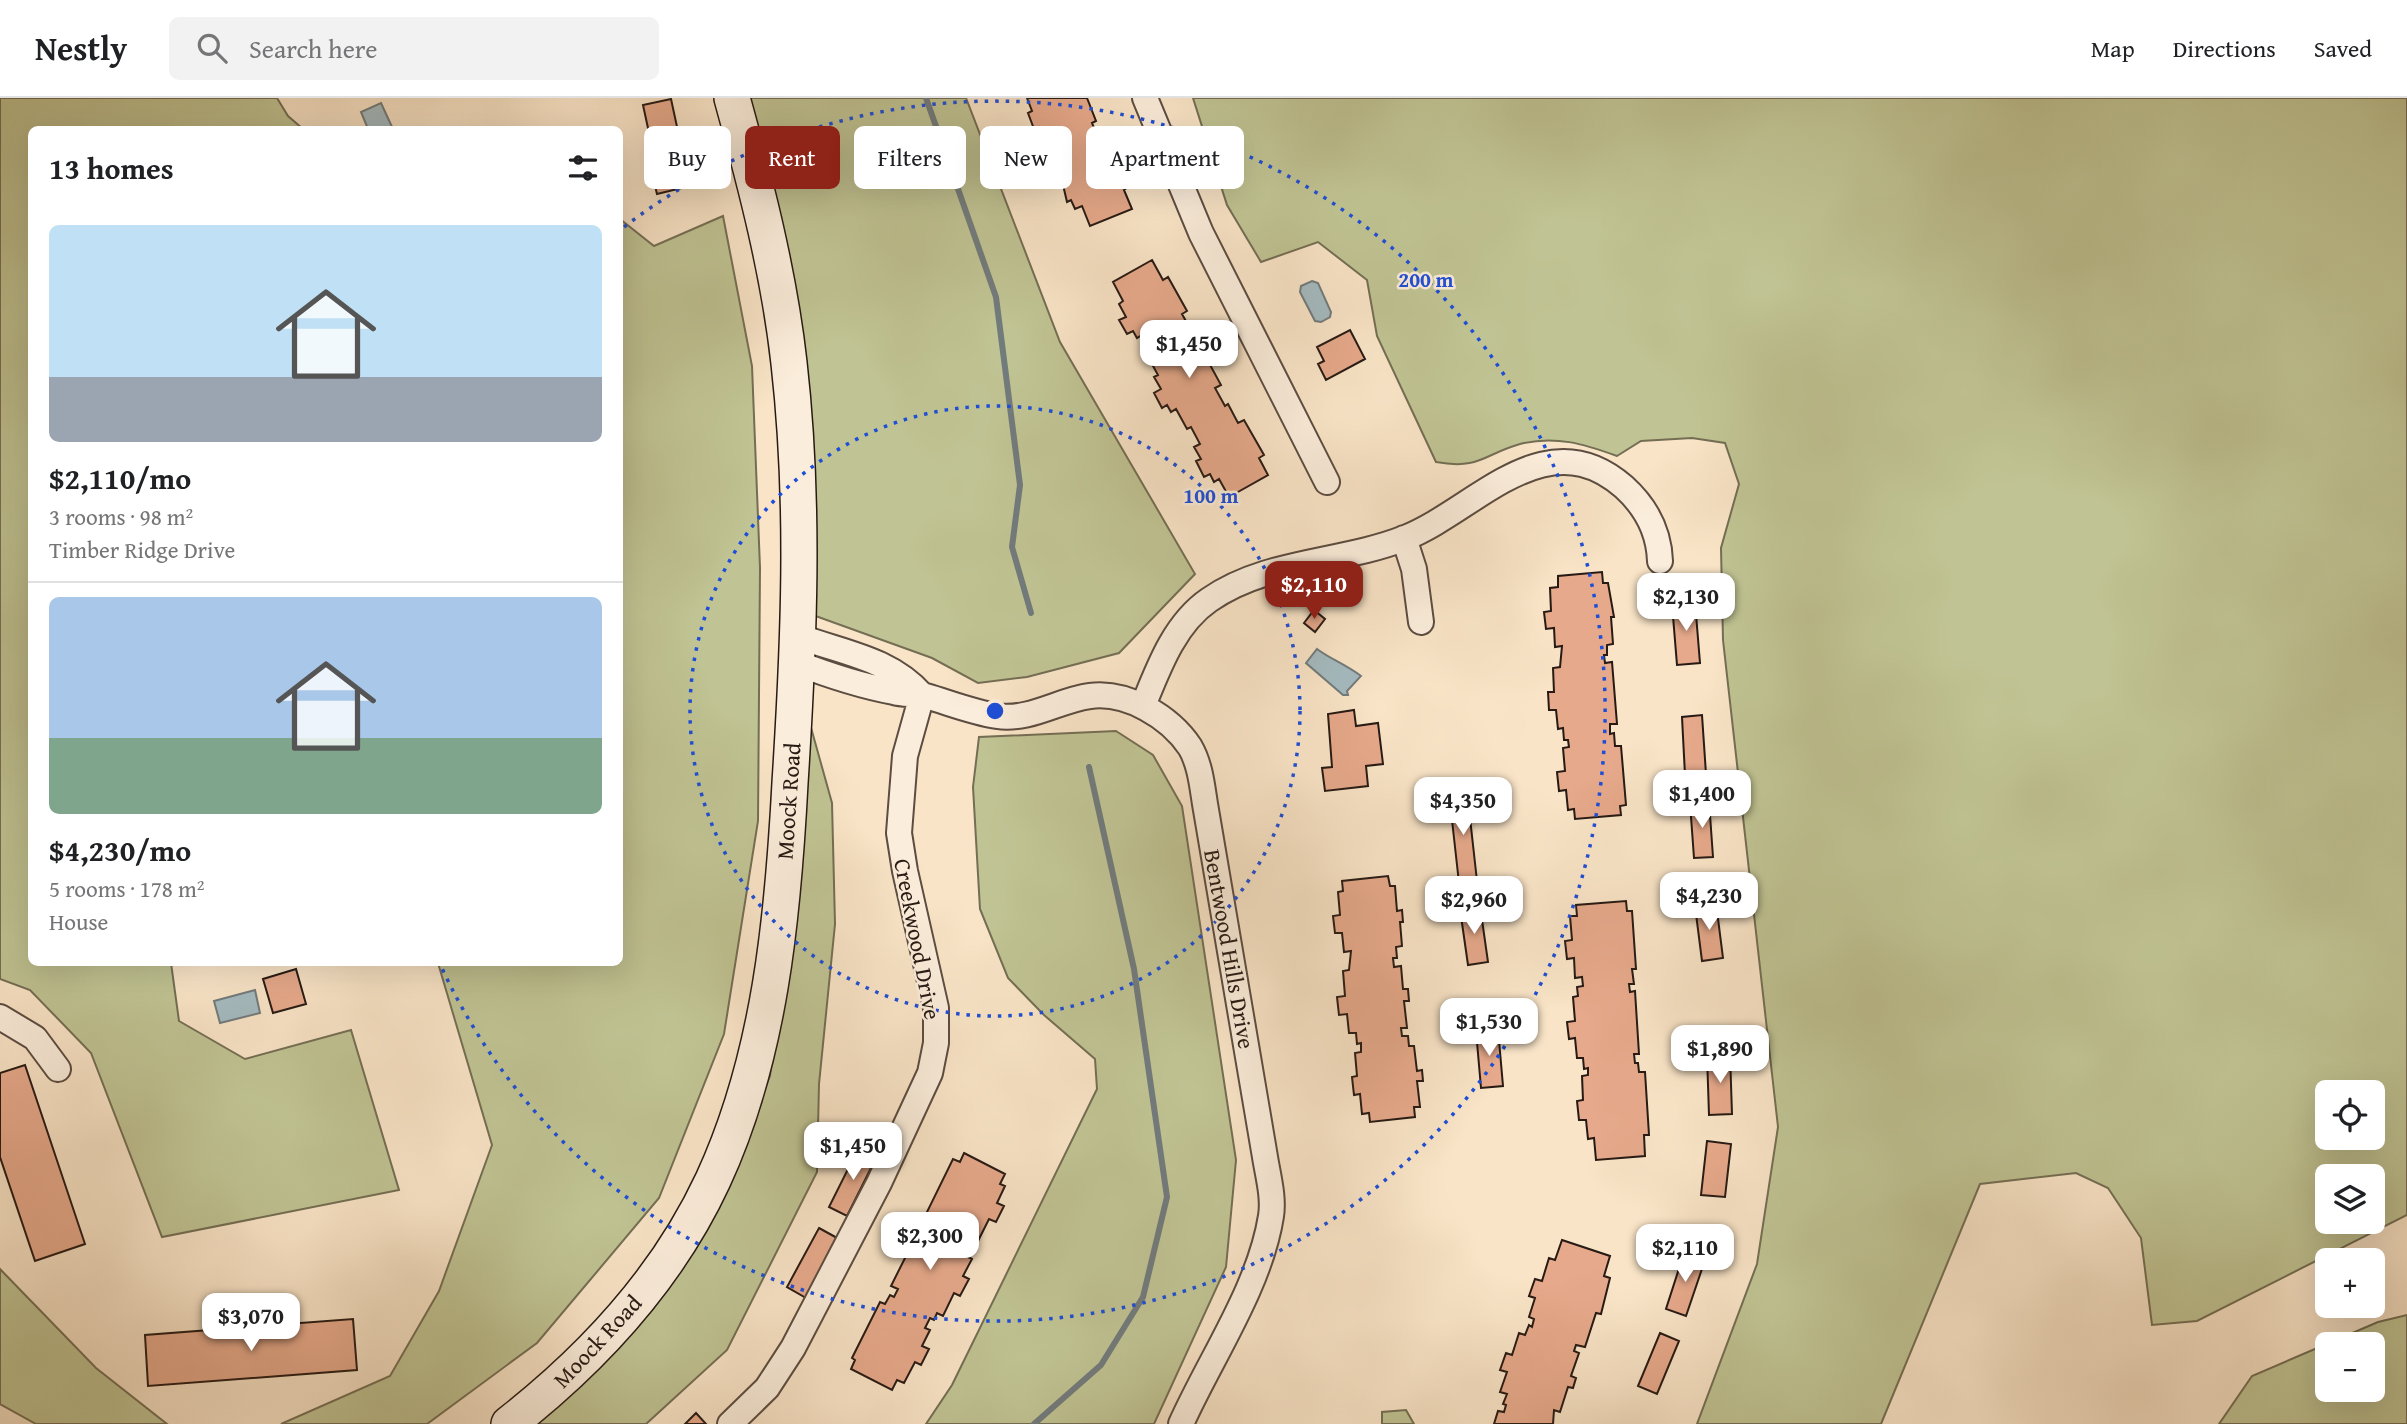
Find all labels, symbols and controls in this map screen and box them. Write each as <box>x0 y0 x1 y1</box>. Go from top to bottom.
search box <box>169 17 659 80</box>
text: Nestly <box>35 24 127 72</box>
icon: search <box>193 29 231 67</box>
text: Search here <box>249 29 377 68</box>
text: Map <box>2091 31 2135 66</box>
text: Directions <box>2173 31 2276 66</box>
text: Saved <box>2314 31 2372 66</box>
chip: Buy <box>644 126 731 189</box>
chip: Rent <box>745 126 840 189</box>
chip: Filters <box>854 126 966 189</box>
chip: New <box>980 126 1072 189</box>
chip: Apartment <box>1086 126 1244 189</box>
text: 13 homes <box>49 146 174 190</box>
icon: filters <box>564 149 602 187</box>
text: 200 m <box>1398 264 1454 295</box>
icon: home <box>263 271 389 397</box>
pin: $1,450 <box>1132 320 1246 380</box>
text: $1,450 <box>1156 326 1222 359</box>
text: $2,110/mo <box>49 456 191 500</box>
text: 100 m <box>1183 480 1239 511</box>
text: 3 rooms · 98 m² <box>49 500 193 533</box>
text: Timber Ridge Drive <box>49 533 235 566</box>
pin: $2,110 <box>1257 561 1371 621</box>
text: $2,110 <box>1281 567 1347 600</box>
pin: $2,130 <box>1629 574 1743 633</box>
text: $2,130 <box>1653 579 1719 612</box>
icon: home <box>263 643 389 769</box>
centre of rings <box>983 699 1007 723</box>
street label: Moock Road <box>767 741 809 861</box>
pin: $1,400 <box>1645 770 1759 830</box>
text: $1,400 <box>1669 776 1735 809</box>
pin: $4,350 <box>1406 778 1520 837</box>
text: $4,350 <box>1430 783 1496 816</box>
text: $4,230/mo <box>49 828 191 872</box>
street label: Bentwood Hills Drive <box>1196 847 1264 1051</box>
street label: Creekwood Drive <box>886 856 950 1022</box>
text: 5 rooms · 178 m² <box>49 872 204 905</box>
pin: $4,230 <box>1652 872 1766 932</box>
pin: $2,960 <box>1417 876 1531 936</box>
text: $4,230 <box>1676 878 1742 911</box>
text: $2,960 <box>1441 882 1507 915</box>
text: House <box>49 905 108 938</box>
pin: $1,530 <box>1432 998 1546 1058</box>
text: $1,530 <box>1456 1004 1522 1037</box>
pin: $1,890 <box>1663 1026 1777 1085</box>
text: $1,890 <box>1687 1031 1753 1064</box>
map controls <box>2315 1080 2385 1402</box>
button: locate <box>2315 1080 2385 1150</box>
pin: $1,450 <box>796 1122 910 1182</box>
text: $1,450 <box>820 1128 886 1161</box>
button: layers <box>2315 1164 2385 1234</box>
pin: $2,300 <box>873 1212 987 1272</box>
text: $2,300 <box>897 1218 963 1251</box>
pin: $2,110 <box>1628 1224 1742 1284</box>
text: $2,110 <box>1652 1230 1718 1263</box>
button: + <box>2315 1248 2385 1318</box>
street label: Moock Road <box>545 1286 649 1395</box>
pin: $3,070 <box>194 1294 308 1353</box>
text: $3,070 <box>218 1299 284 1332</box>
button: − <box>2315 1332 2385 1402</box>

